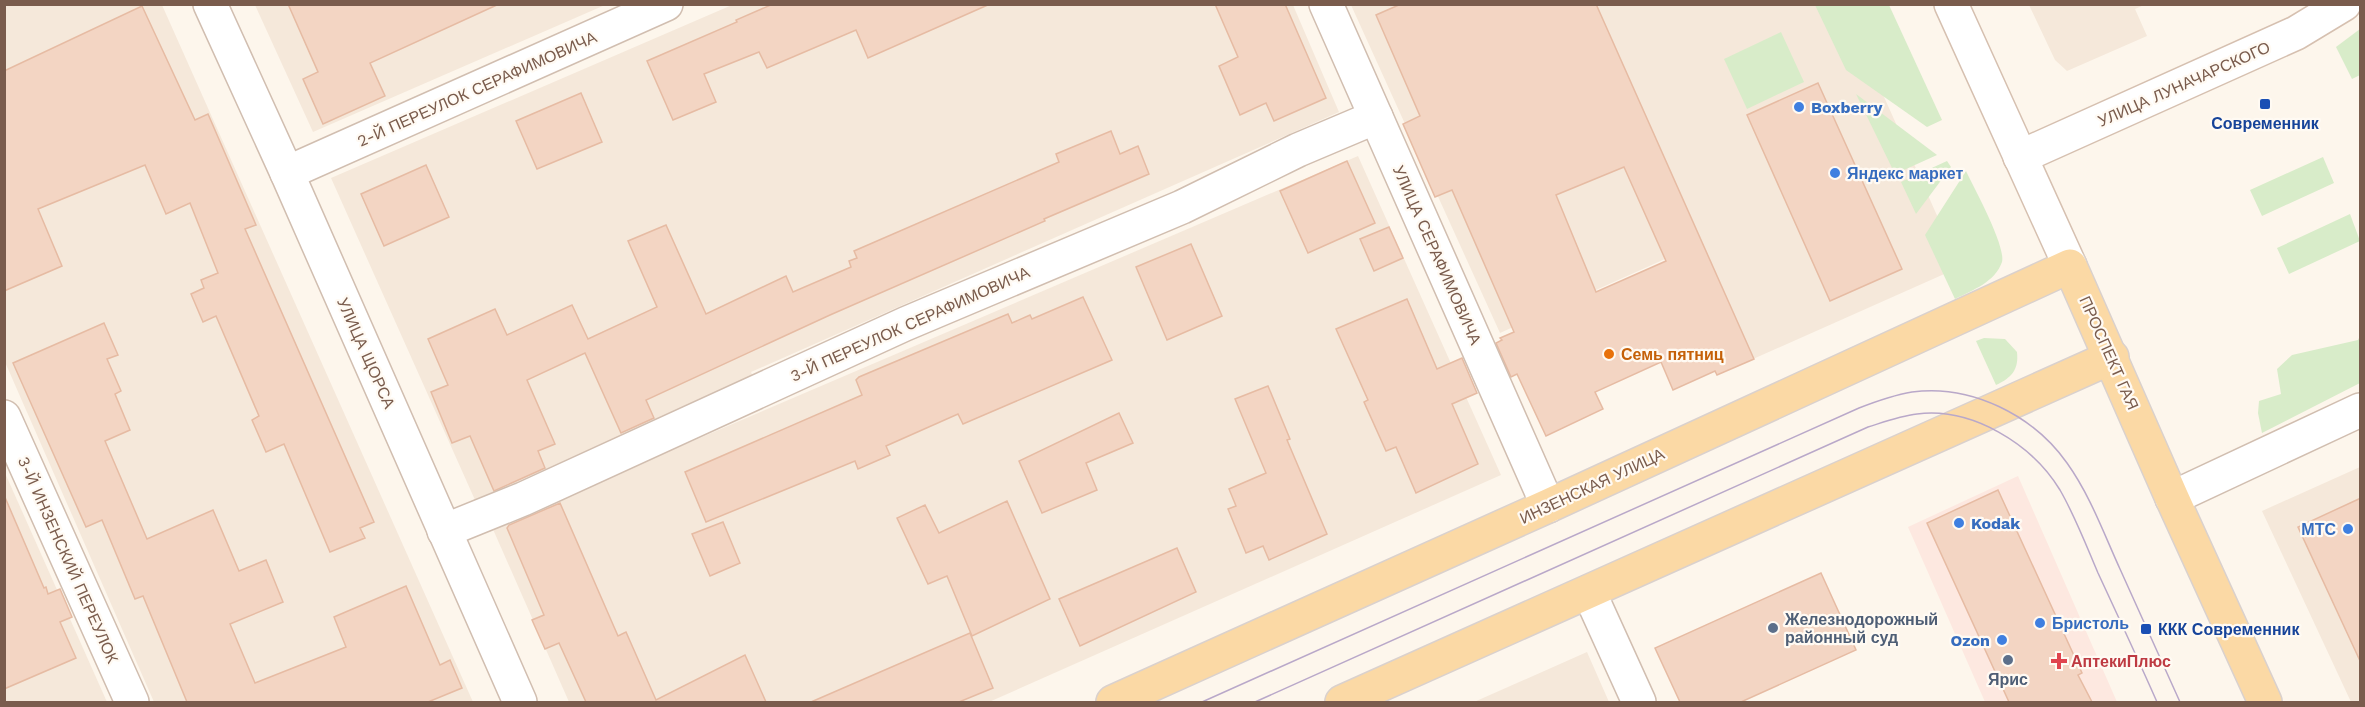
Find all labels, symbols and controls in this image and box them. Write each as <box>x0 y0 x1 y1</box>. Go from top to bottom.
street label: 2-Й ПЕРЕУЛОК СЕРАФИМОВИЧА <box>354 27 600 151</box>
street label: УЛИЦА ЛУНАЧАРСКОГО <box>2095 37 2273 131</box>
marker: Современник <box>2258 97 2272 111</box>
place label: Boxberry <box>1811 98 1884 117</box>
marker: Boxberry <box>1792 100 1806 114</box>
place label: Современник <box>2211 114 2320 133</box>
street label: УЛИЦА СЕРАФИМОВИЧА <box>1389 162 1485 348</box>
place label: Яндекс маркет <box>1847 164 1963 183</box>
marker: Яндекс маркет <box>1828 166 1842 180</box>
street label: 3-Й ПЕРЕУЛОК СЕРАФИМОВИЧА <box>787 262 1033 386</box>
street label: ПРОСПЕКТ ГАЯ <box>2075 293 2143 413</box>
street label: УЛИЦА ЩОРСА <box>333 295 399 412</box>
place label: Семь пятниц <box>1621 345 1724 364</box>
marker: Семь пятниц <box>1602 347 1616 361</box>
street label: ИНЗЕНСКАЯ УЛИЦА <box>1517 444 1668 528</box>
street label: 3-Й ИНЗЕНСКИЙ ПЕРЕУЛОК <box>14 454 123 667</box>
place label: Kodak <box>1971 514 2020 533</box>
marker: Kodak <box>1952 516 1966 530</box>
place label: МТС <box>2301 520 2336 539</box>
marker: МТС <box>2341 522 2355 536</box>
place label: Железнодорожный районный суд <box>1784 610 1938 647</box>
place label: Бристоль <box>2052 614 2129 633</box>
marker: Бристоль <box>2033 616 2047 630</box>
place label: ККК Современник <box>2158 620 2300 639</box>
marker: Железнодорожный районный суд <box>1766 621 1780 635</box>
marker: ККК Современник <box>2139 622 2153 636</box>
place label: Ozon <box>1951 631 1990 650</box>
marker: Ozon <box>1995 633 2009 647</box>
place label: АптекиПлюс <box>2071 652 2171 671</box>
marker: Ярис <box>2001 653 2015 667</box>
marker: АптекиПлюс <box>2052 654 2066 668</box>
place label: Ярис <box>1988 670 2028 689</box>

